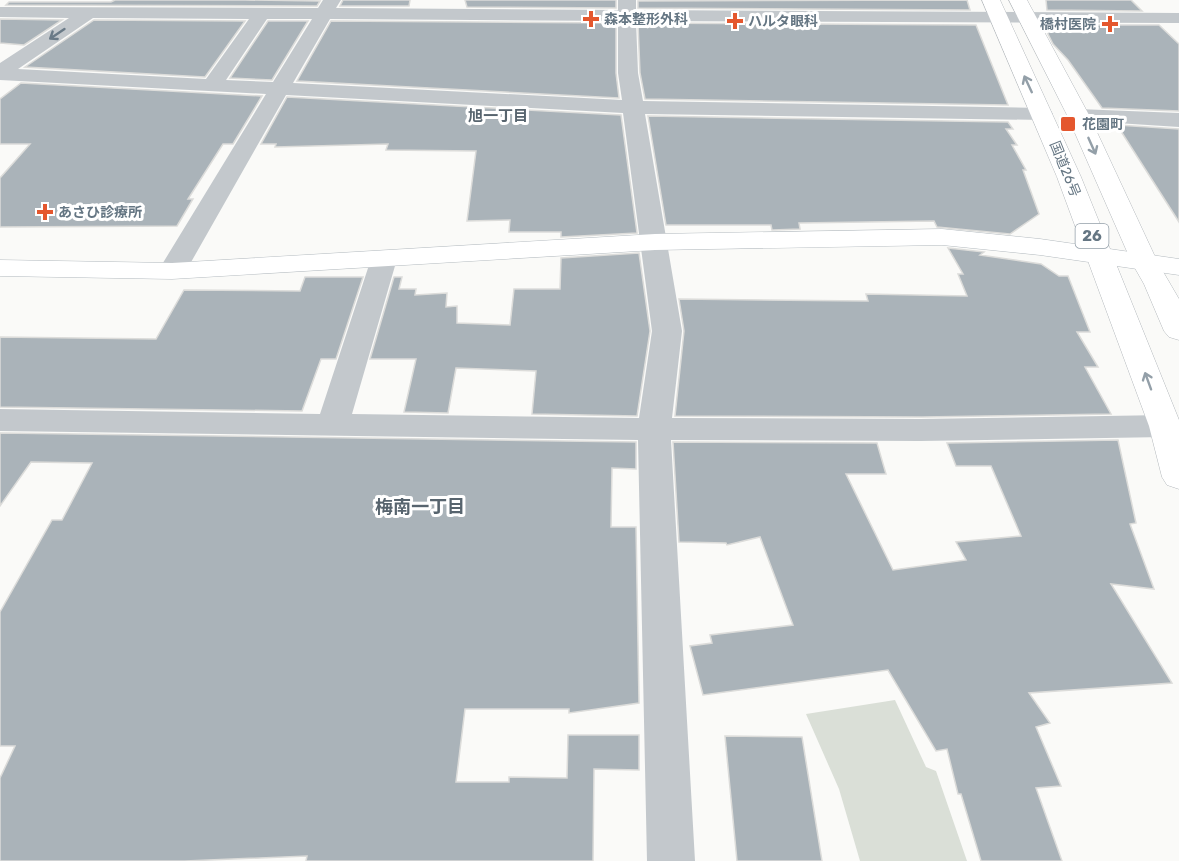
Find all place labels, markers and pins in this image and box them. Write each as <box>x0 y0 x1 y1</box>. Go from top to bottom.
marker: 森本整形外科 <box>582 10 600 28</box>
place label: 森本整形外科 <box>604 11 688 28</box>
marker: ハルタ眼科 <box>726 12 744 30</box>
place label: ハルタ眼科 <box>748 13 818 30</box>
marker: 橋村医院 <box>1101 15 1119 33</box>
place label: 橋村医院 <box>1040 16 1096 33</box>
marker: 花園町 <box>1059 115 1077 133</box>
place label: 花園町 <box>1082 116 1124 133</box>
marker: あさひ診療所 <box>36 203 54 221</box>
place label: あさひ診療所 <box>58 204 142 221</box>

